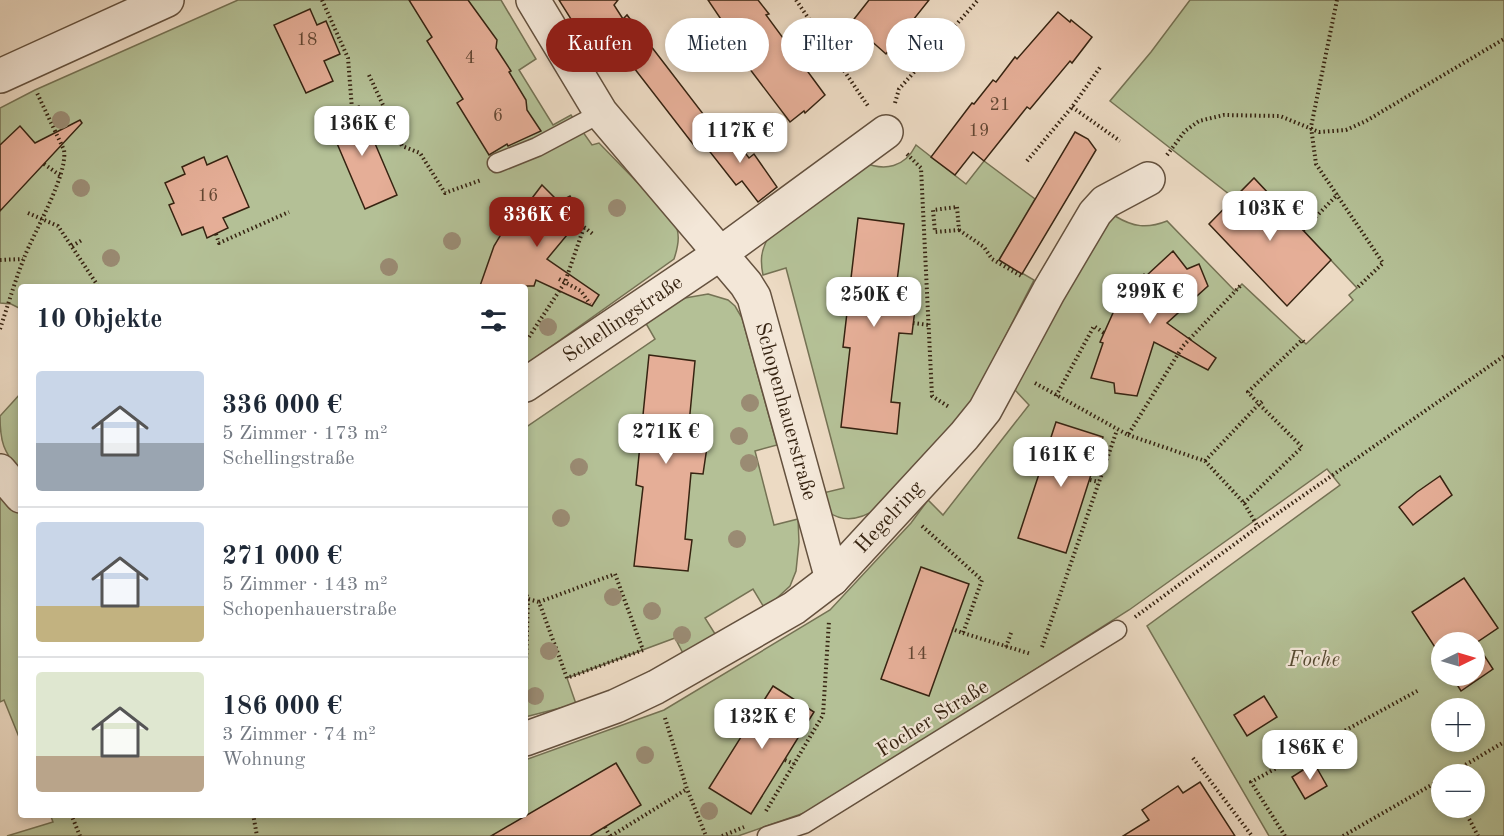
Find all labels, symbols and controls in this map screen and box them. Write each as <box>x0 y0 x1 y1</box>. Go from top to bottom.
chip: Kaufen <box>546 18 653 72</box>
chip: Mieten <box>665 18 769 72</box>
chip: Filter <box>781 18 874 72</box>
chip: Neu <box>886 18 965 72</box>
house number: 18 <box>297 31 317 49</box>
house number: 4 <box>465 49 475 67</box>
house number: 21 <box>990 96 1010 114</box>
pin: 136K € <box>313 106 411 157</box>
house number: 6 <box>493 107 503 125</box>
pin: 117K € <box>691 113 789 164</box>
text: 136K € <box>328 115 396 135</box>
text: 117K € <box>706 122 774 142</box>
house number: 19 <box>969 122 989 140</box>
house number: 16 <box>198 187 218 205</box>
pin: 103K € <box>1221 191 1319 242</box>
pin: 336K € <box>488 197 586 248</box>
text: 103K € <box>1236 200 1304 220</box>
text: 336K € <box>503 206 571 226</box>
street label: Schellingstraße <box>559 271 686 367</box>
pin: 299K € <box>1101 274 1199 325</box>
pin: 250K € <box>825 277 923 328</box>
text: 299K € <box>1116 283 1184 303</box>
text: 250K € <box>840 286 908 306</box>
icon: filters <box>477 304 510 337</box>
text: 10 Objekte <box>36 307 163 333</box>
street label: Schopenhauerstraße <box>751 320 820 503</box>
text: 336 000 € <box>222 393 342 419</box>
icon: home <box>84 395 156 467</box>
pin: 271K € <box>617 414 715 465</box>
text: 271K € <box>632 423 700 443</box>
text: 5 Zimmer · 173 m² <box>222 424 387 444</box>
pin: 161K € <box>1012 437 1110 488</box>
text: 161K € <box>1027 446 1095 466</box>
text: Schellingstraße <box>222 449 354 469</box>
street label: Hegelring <box>851 477 928 557</box>
text: 271 000 € <box>222 544 342 570</box>
icon: home <box>84 546 156 618</box>
text: 5 Zimmer · 143 m² <box>222 575 387 595</box>
text: Schopenhauerstraße <box>222 600 397 620</box>
north arrow <box>1431 632 1485 686</box>
map controls <box>1431 632 1485 818</box>
house number: 14 <box>907 645 927 663</box>
park label: Foche <box>1287 650 1340 671</box>
street label: Focher Straße <box>873 676 993 762</box>
text: 186 000 € <box>222 694 342 720</box>
icon: home <box>84 696 156 768</box>
button: + <box>1431 698 1485 752</box>
pin: 132K € <box>713 699 811 750</box>
text: 132K € <box>728 708 796 728</box>
text: 3 Zimmer · 74 m² <box>222 725 376 745</box>
pin: 186K € <box>1261 730 1359 781</box>
text: 186K € <box>1276 739 1344 759</box>
text: Wohnung <box>222 750 305 770</box>
button: − <box>1431 764 1485 818</box>

